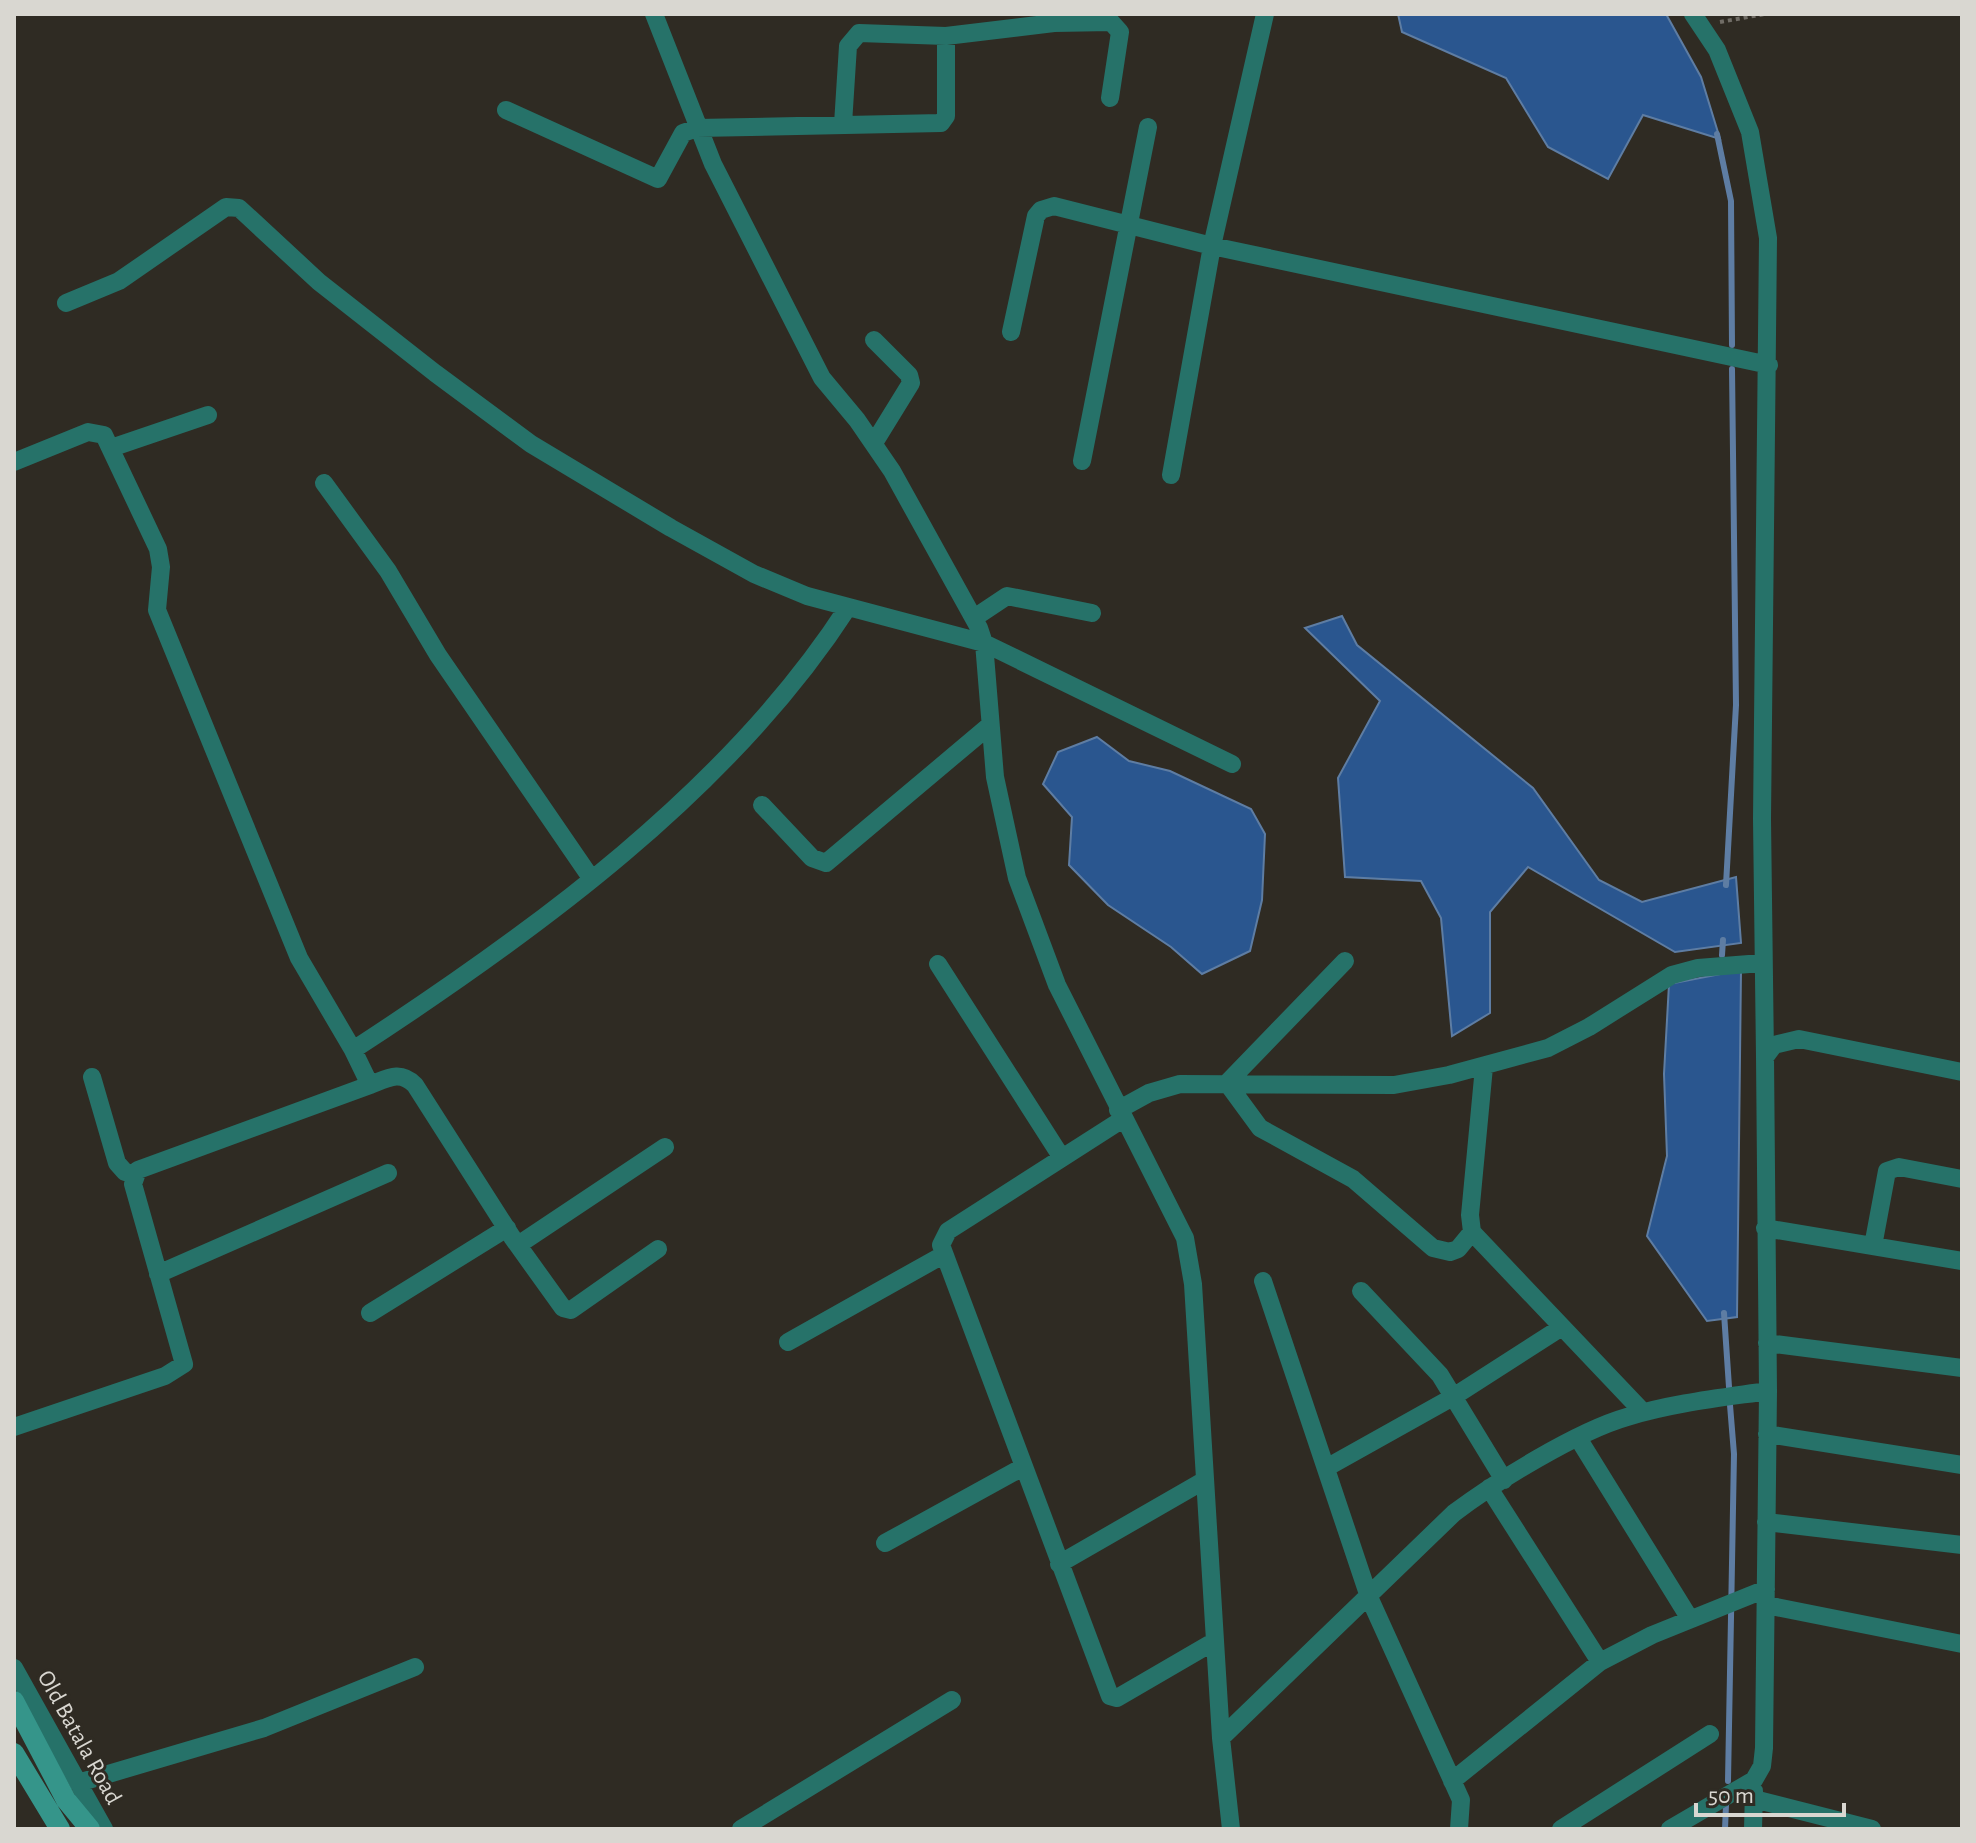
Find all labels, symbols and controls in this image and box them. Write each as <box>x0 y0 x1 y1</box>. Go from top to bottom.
street label: Old Batala Road <box>33 1667 126 1808</box>
scale bar <box>1696 1767 1844 1817</box>
text: 50 m <box>1708 1784 1754 1808</box>

